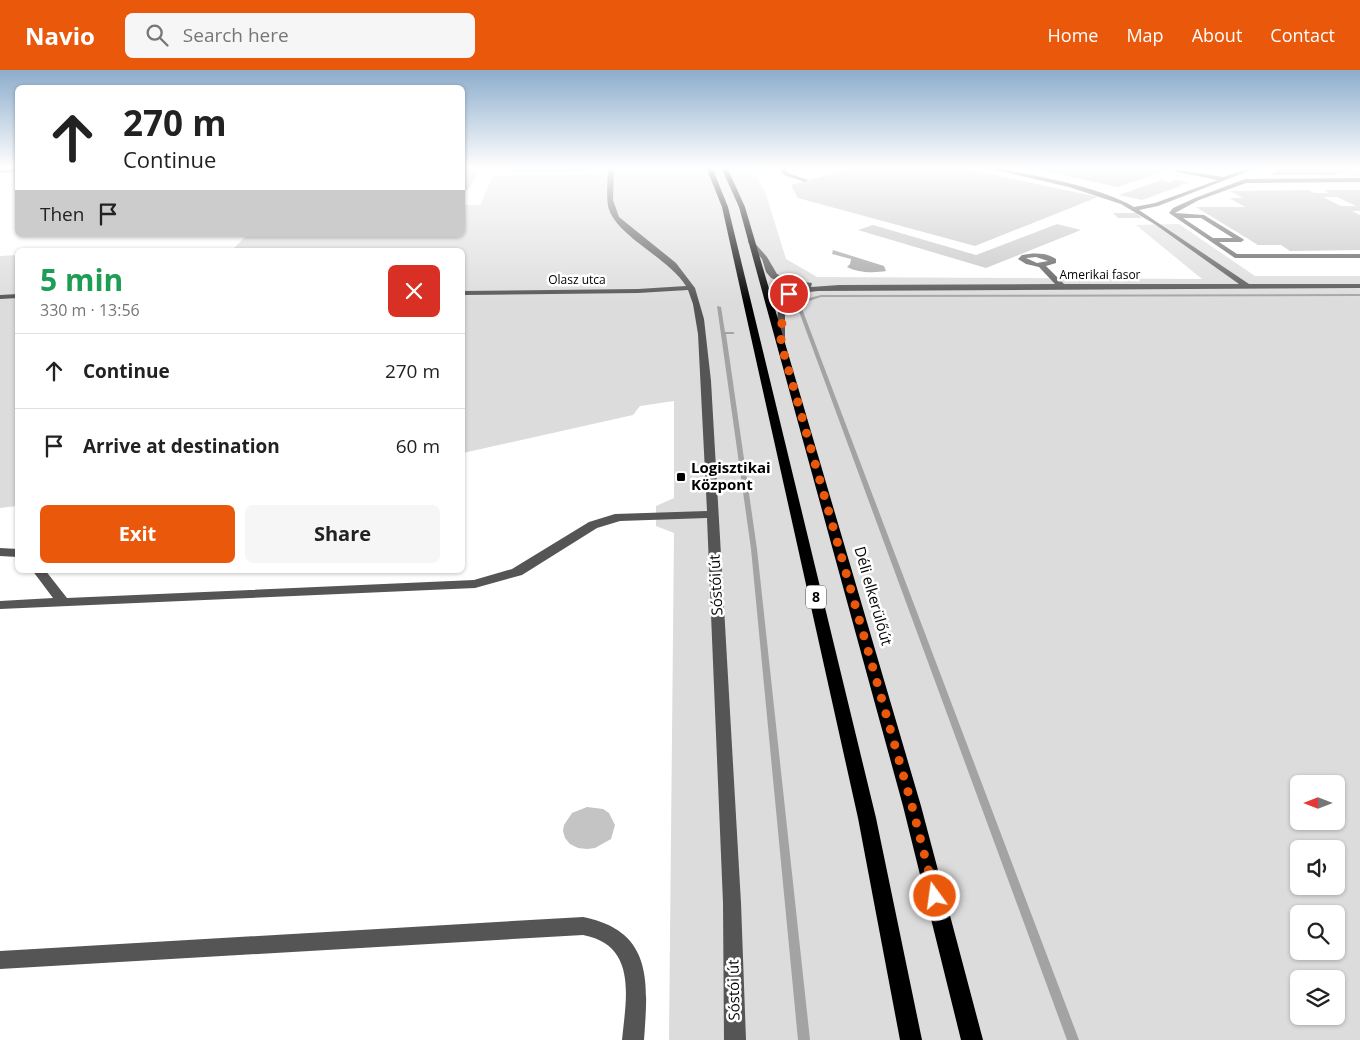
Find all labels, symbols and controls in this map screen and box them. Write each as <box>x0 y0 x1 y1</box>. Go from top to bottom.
search box <box>125 13 475 58</box>
text: Navio <box>25 19 95 52</box>
icon: search <box>143 21 171 49</box>
text: Search here <box>183 22 289 48</box>
text: Home <box>1048 23 1098 47</box>
text: Map <box>1126 23 1164 47</box>
text: About <box>1192 23 1242 47</box>
text: Contact <box>1270 23 1335 47</box>
text: 270 m <box>123 99 227 146</box>
icon: ahead <box>40 105 105 170</box>
text: Continue <box>123 144 216 174</box>
icon: arrive <box>94 200 122 228</box>
text: Then <box>40 201 84 227</box>
text: 5 min <box>40 259 123 300</box>
button: close <box>388 265 440 317</box>
street label: Amerikai fasor <box>1059 266 1141 283</box>
street label: Olasz utca <box>548 271 606 288</box>
pin <box>768 273 810 315</box>
icon: arrive <box>775 280 803 308</box>
text: 330 m · 13:56 <box>40 299 140 321</box>
icon: ahead <box>40 357 68 385</box>
text: Continue <box>83 358 170 384</box>
text: 270 m <box>385 358 440 384</box>
icon: arrive <box>40 432 68 460</box>
text: Arrive at destination <box>83 433 280 459</box>
text: 60 m <box>396 433 440 459</box>
place label: Logisztikai Központ <box>691 457 771 494</box>
marker: Logisztikai Központ <box>675 471 687 483</box>
button: Exit <box>40 505 235 563</box>
button: Share <box>245 505 440 563</box>
street label: Déli elkerülőút <box>850 544 898 647</box>
street label: Sóstói út <box>703 554 727 616</box>
road number: 8 <box>806 586 826 608</box>
north arrow <box>1290 775 1345 830</box>
map controls <box>1290 775 1345 1025</box>
button: sound <box>1290 840 1345 895</box>
position arrow <box>908 869 960 921</box>
button: search <box>1290 905 1345 960</box>
street label: Sóstói út <box>722 959 744 1021</box>
button: layers <box>1290 970 1345 1025</box>

